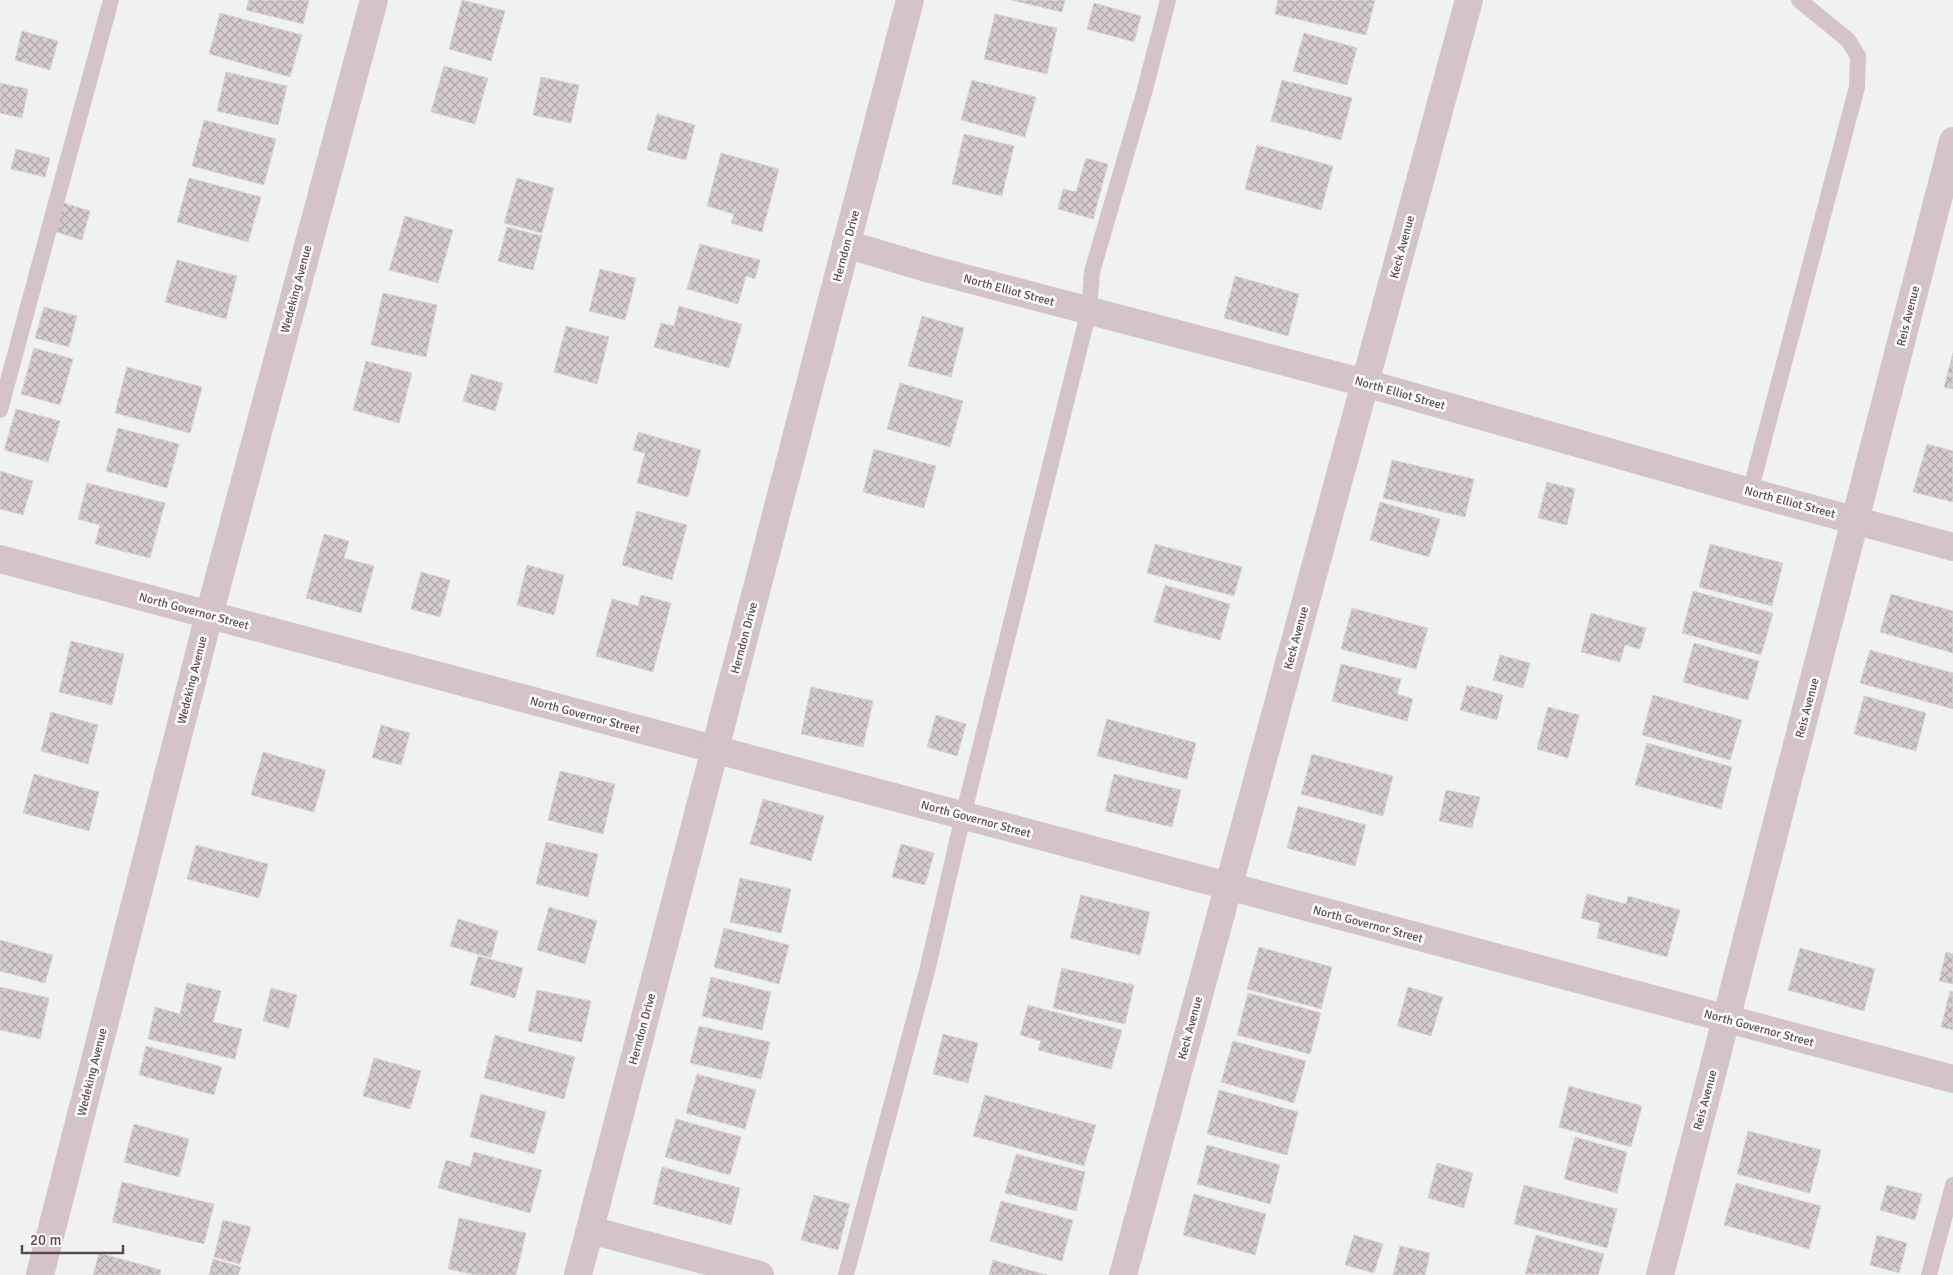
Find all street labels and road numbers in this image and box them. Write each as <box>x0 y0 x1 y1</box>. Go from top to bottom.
street label: Herndon Drive <box>830 209 863 284</box>
street label: Keck Avenue <box>1387 214 1418 280</box>
street label: Wedeking Avenue <box>278 244 315 335</box>
street label: North Elliot Street <box>962 271 1056 310</box>
street label: Reis Avenue <box>1894 284 1923 348</box>
street label: North Elliot Street <box>1353 373 1447 414</box>
street label: North Elliot Street <box>1743 483 1837 522</box>
street label: North Governor Street <box>137 590 250 633</box>
street label: Herndon Drive <box>728 601 761 676</box>
street label: Keck Avenue <box>1281 605 1312 671</box>
street label: Wedeking Avenue <box>174 634 211 726</box>
street label: Reis Avenue <box>1792 676 1823 740</box>
street label: North Governor Street <box>528 694 641 737</box>
street label: North Governor Street <box>919 798 1032 841</box>
street label: North Governor Street <box>1311 903 1424 946</box>
street label: Herndon Drive <box>626 992 659 1067</box>
street label: Keck Avenue <box>1175 995 1206 1061</box>
street label: North Governor Street <box>1702 1007 1815 1050</box>
street label: Wedeking Avenue <box>74 1026 111 1118</box>
street label: Reis Avenue <box>1690 1068 1721 1132</box>

